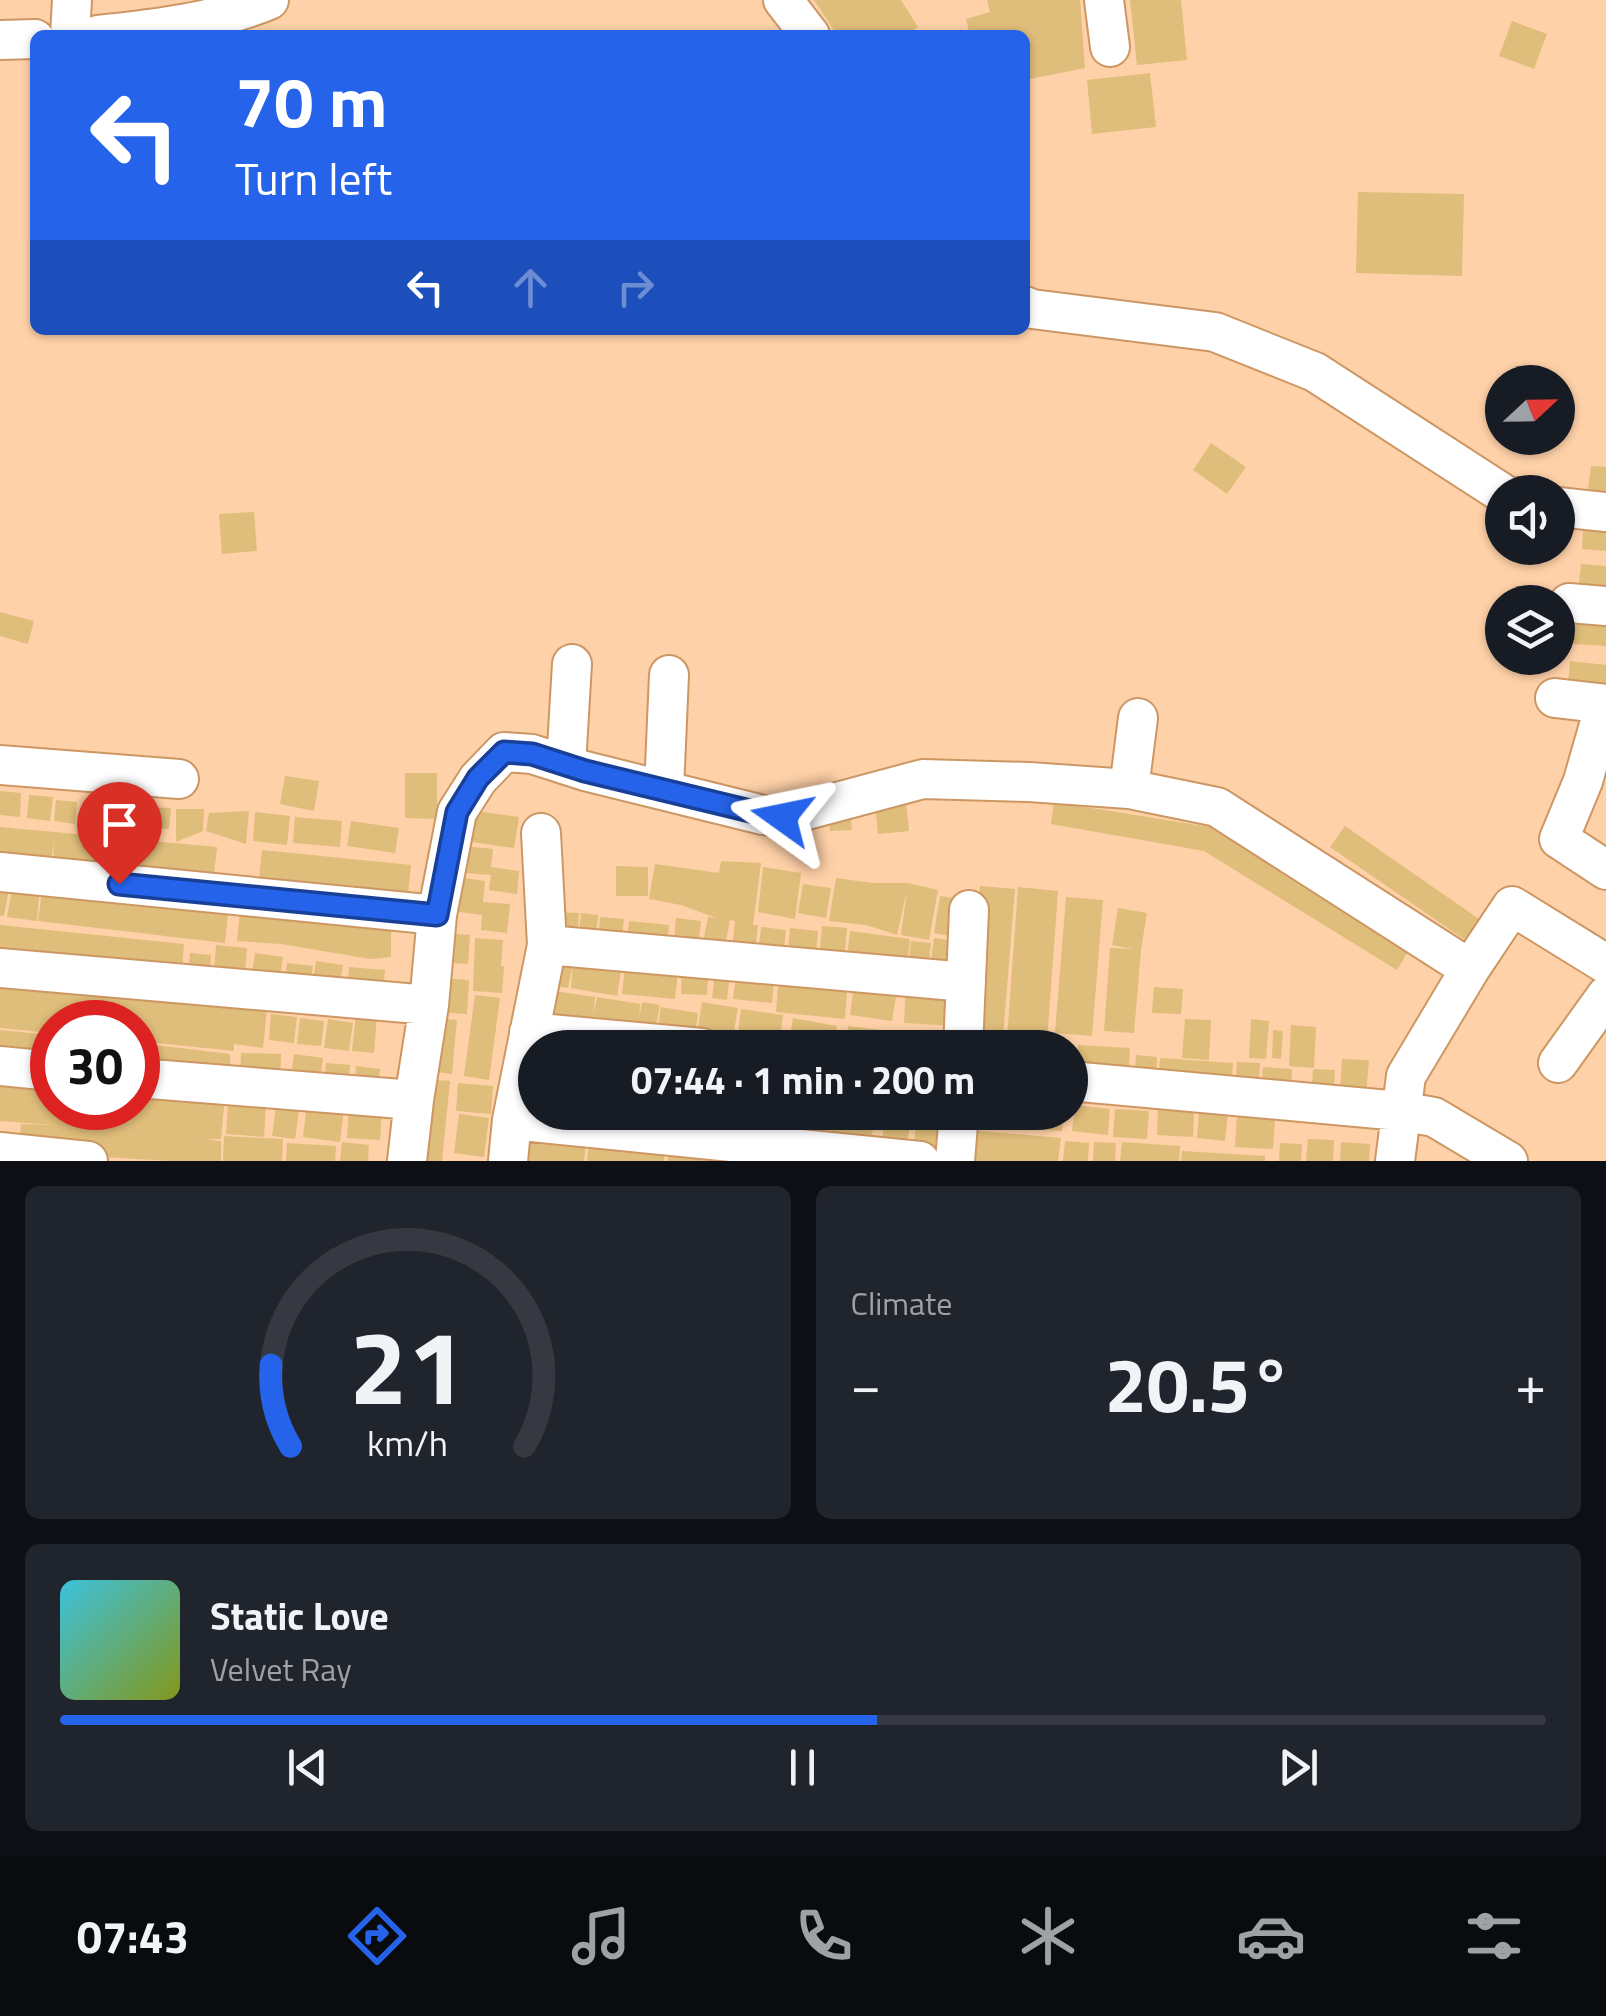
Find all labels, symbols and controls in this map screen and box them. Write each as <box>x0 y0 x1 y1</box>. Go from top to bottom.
text: 70 m <box>235 48 388 154</box>
icon: left <box>70 70 200 200</box>
text: Turn left <box>235 144 392 212</box>
icon: left <box>398 260 453 315</box>
icon: ahead <box>503 260 558 315</box>
icon: right <box>608 260 663 315</box>
north arrow <box>1485 365 1575 455</box>
map controls <box>1485 365 1575 675</box>
button: sound <box>1485 475 1575 565</box>
button: layers <box>1485 585 1575 675</box>
position arrow <box>730 765 834 869</box>
pin <box>77 782 162 885</box>
icon: arrive <box>92 797 147 852</box>
speed limit sign: 30 <box>30 1000 160 1130</box>
text: 07:44 · 1 min · 200 m <box>631 1051 975 1109</box>
text: Climate <box>851 1279 952 1327</box>
text: 21 <box>350 1286 466 1444</box>
text: 20.5° <box>1105 1327 1292 1441</box>
text: − <box>851 1342 881 1425</box>
text: + <box>1515 1342 1546 1425</box>
text: km/h <box>367 1415 448 1470</box>
text: Static Love <box>210 1587 389 1645</box>
text: Velvet Ray <box>210 1645 352 1693</box>
icon: previous <box>280 1740 335 1795</box>
icon: pause <box>775 1740 830 1795</box>
icon: next <box>1271 1740 1326 1795</box>
icon: directions <box>342 1901 412 1971</box>
icon: music <box>566 1901 636 1971</box>
icon: phone <box>789 1901 859 1971</box>
icon: climate <box>1013 1901 1083 1971</box>
icon: car <box>1236 1901 1306 1971</box>
icon: filters <box>1459 1901 1529 1971</box>
text: 07:43 <box>77 1902 189 1970</box>

